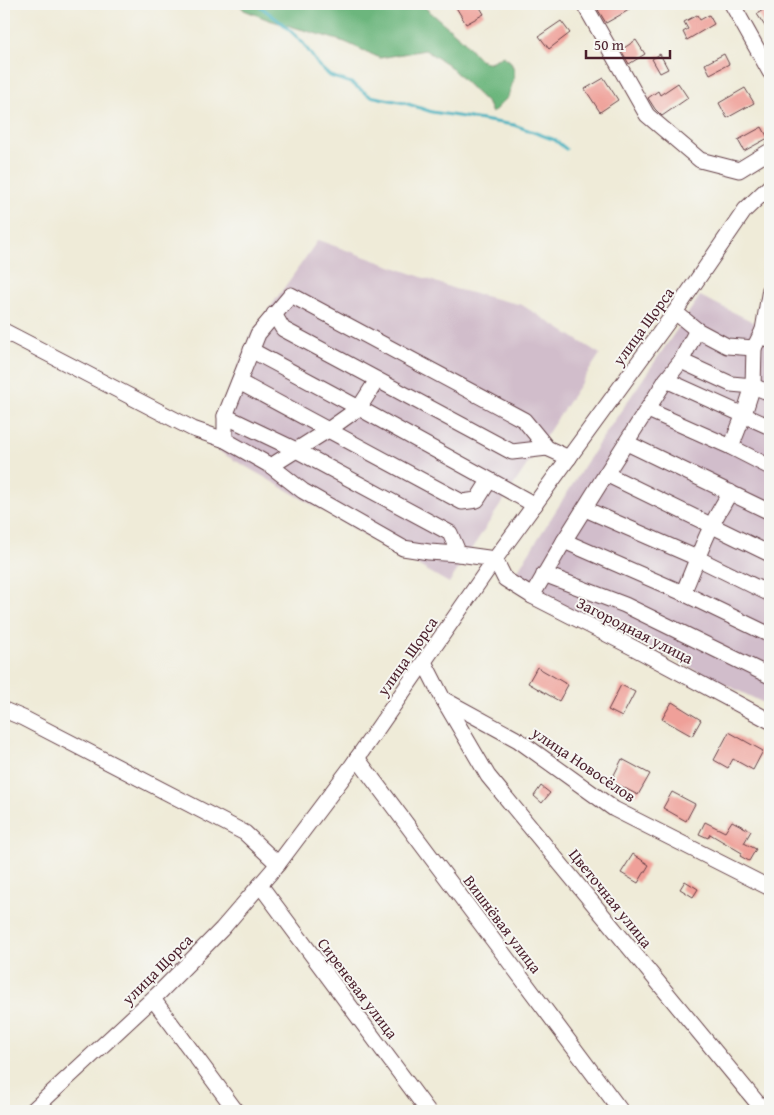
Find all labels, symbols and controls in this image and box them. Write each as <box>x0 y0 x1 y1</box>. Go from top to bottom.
scale bar <box>586 28 670 60</box>
text: 50 m <box>594 34 625 55</box>
street label: улица Щорса <box>606 282 680 371</box>
street label: Загородная улица <box>573 590 698 670</box>
street label: улица Щорса <box>370 611 443 701</box>
street label: улица Новосёлов <box>526 720 641 808</box>
street label: Цветочная улица <box>563 843 659 953</box>
street label: Вишнёвая улица <box>458 870 548 979</box>
street label: улица Щорса <box>115 928 198 1011</box>
street label: Сиреневая улица <box>312 932 404 1044</box>

